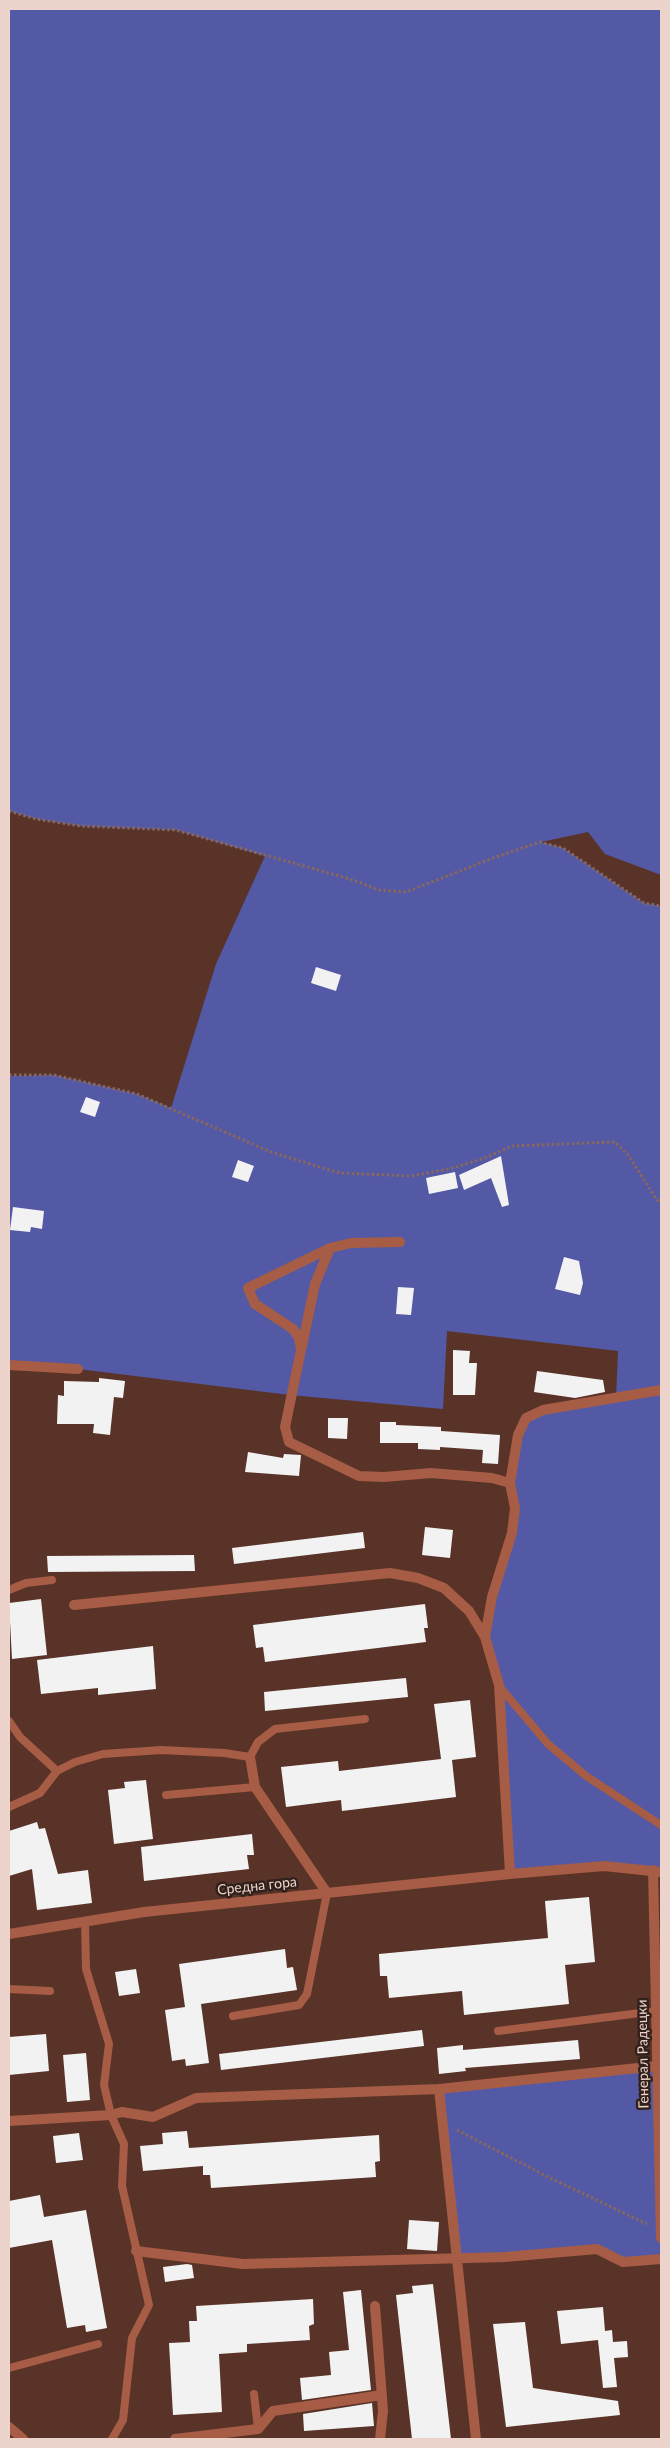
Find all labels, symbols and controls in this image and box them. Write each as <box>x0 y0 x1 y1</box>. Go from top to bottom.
street label: Средна гора <box>216 1873 298 1899</box>
street label: Генерал Радецки <box>634 1999 652 2109</box>

